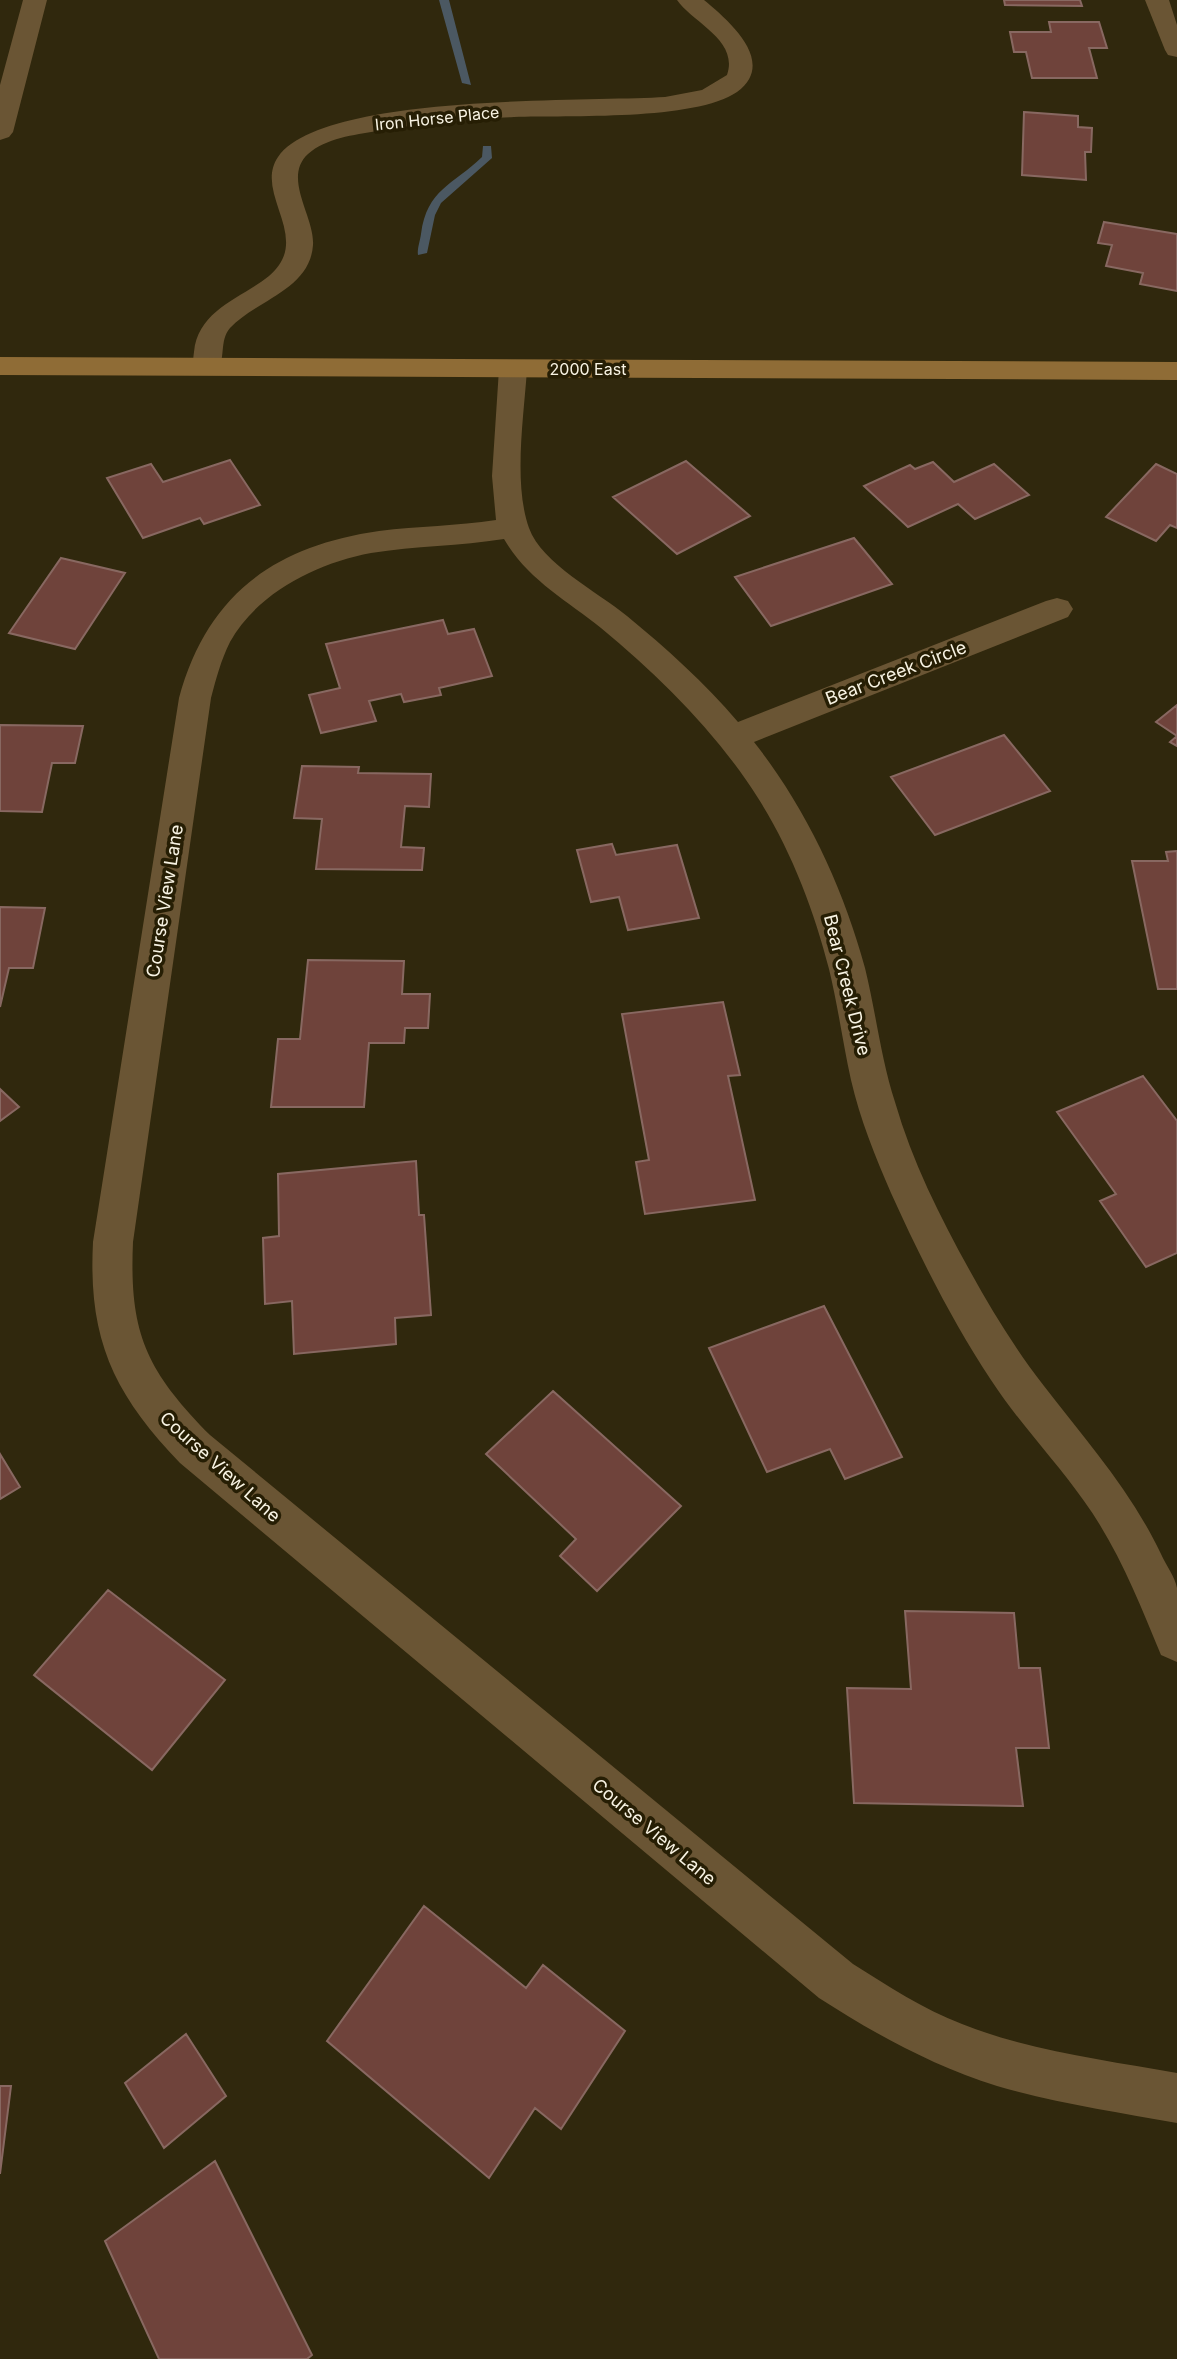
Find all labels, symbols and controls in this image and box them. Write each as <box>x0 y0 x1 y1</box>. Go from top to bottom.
street label: Iron Horse Place <box>374 102 500 134</box>
street label: 2000 East <box>550 359 626 379</box>
street label: Bear Creek Circle <box>822 636 969 709</box>
street label: Course View Lane <box>142 823 187 979</box>
street label: Bear Creek Drive <box>820 912 875 1058</box>
street label: Course View Lane <box>156 1407 285 1526</box>
street label: Course View Lane <box>588 1774 720 1889</box>

